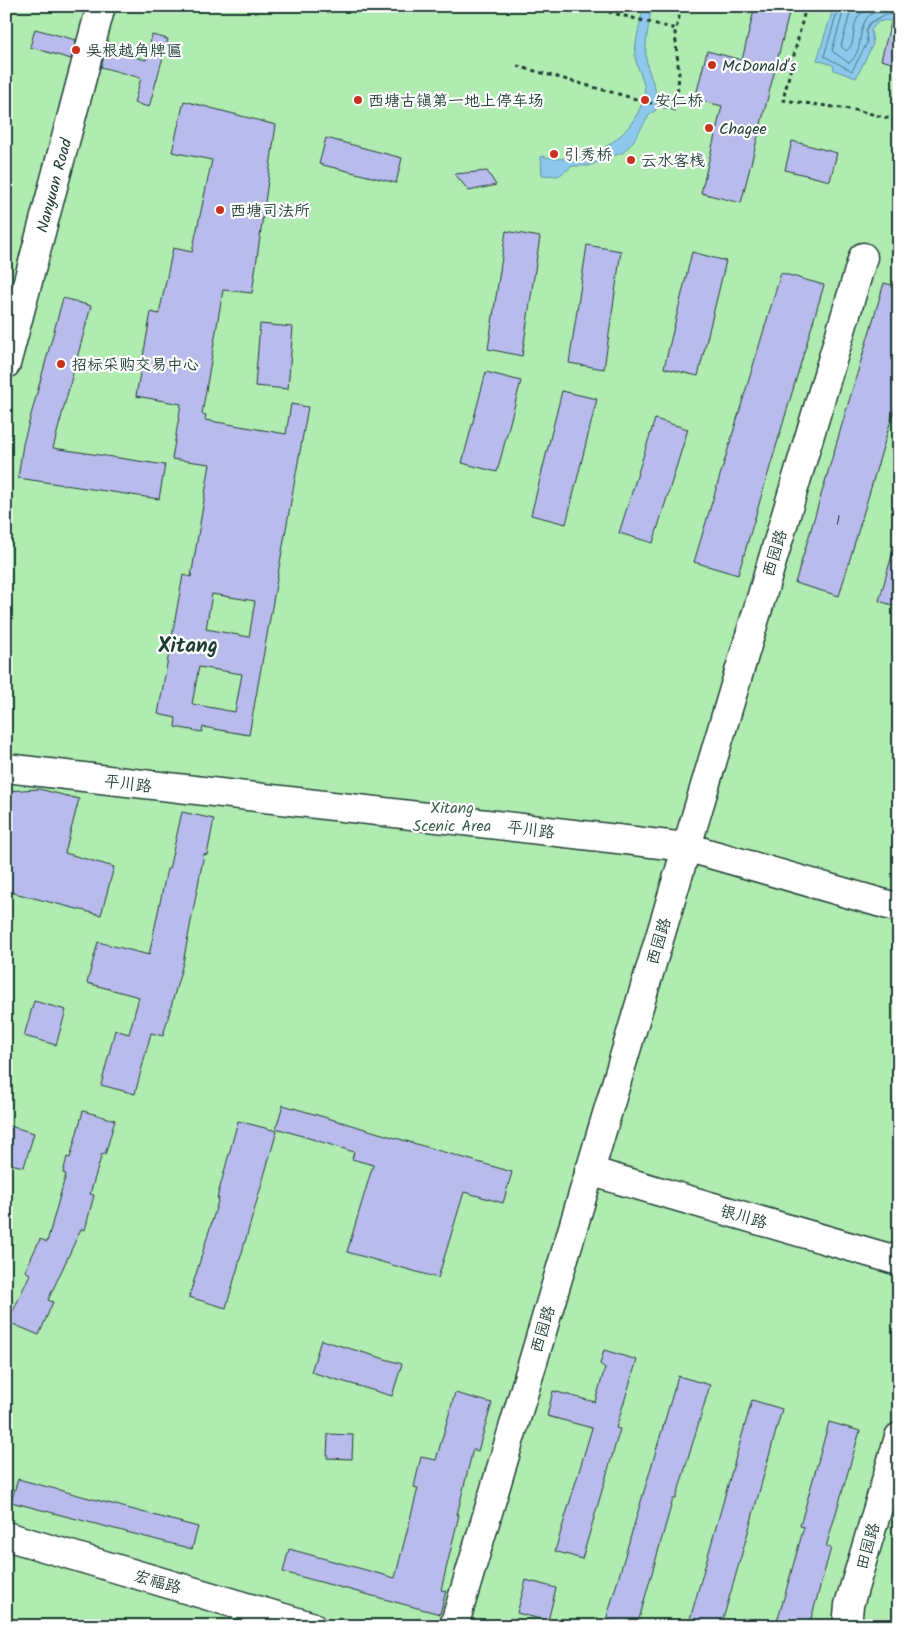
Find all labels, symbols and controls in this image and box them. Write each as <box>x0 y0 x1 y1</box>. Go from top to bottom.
place label: 吴根越角牌匾 <box>86 39 182 64</box>
marker: 吴根越角牌匾 <box>70 44 82 56</box>
place label: McDonald's <box>722 54 797 79</box>
marker: McDonald's <box>706 59 718 71</box>
place label: 西塘古镇第一地上停车场 <box>368 89 544 114</box>
place label: 安仁桥 <box>655 89 703 114</box>
marker: 西塘古镇第一地上停车场 <box>352 94 364 106</box>
marker: 安仁桥 <box>639 94 651 106</box>
place label: Chagee <box>719 117 767 142</box>
marker: Chagee <box>703 122 715 134</box>
street label: Nanyuan Road <box>30 135 80 236</box>
place label: 引秀桥 <box>564 143 612 168</box>
marker: 引秀桥 <box>548 148 560 160</box>
place label: 云水客栈 <box>641 149 705 174</box>
marker: 云水客栈 <box>625 154 637 166</box>
place label: 西塘司法所 <box>230 199 310 224</box>
marker: 西塘司法所 <box>214 204 226 216</box>
place label: 招标采购交易中心 <box>71 353 199 378</box>
marker: 招标采购交易中心 <box>55 358 67 370</box>
house number: 1 <box>836 510 840 532</box>
street label: 西园路 <box>756 527 794 580</box>
district label: Xitang <box>157 630 218 663</box>
street label: 平川路 <box>102 769 153 800</box>
park label: Xitang Scenic Area <box>413 796 491 839</box>
street label: 平川路 <box>505 815 556 846</box>
street label: 西园路 <box>640 915 678 968</box>
street label: 银川路 <box>717 1199 770 1236</box>
street label: 西园路 <box>524 1303 562 1356</box>
street label: 田园路 <box>850 1520 887 1573</box>
street label: 宏福路 <box>131 1564 184 1601</box>

